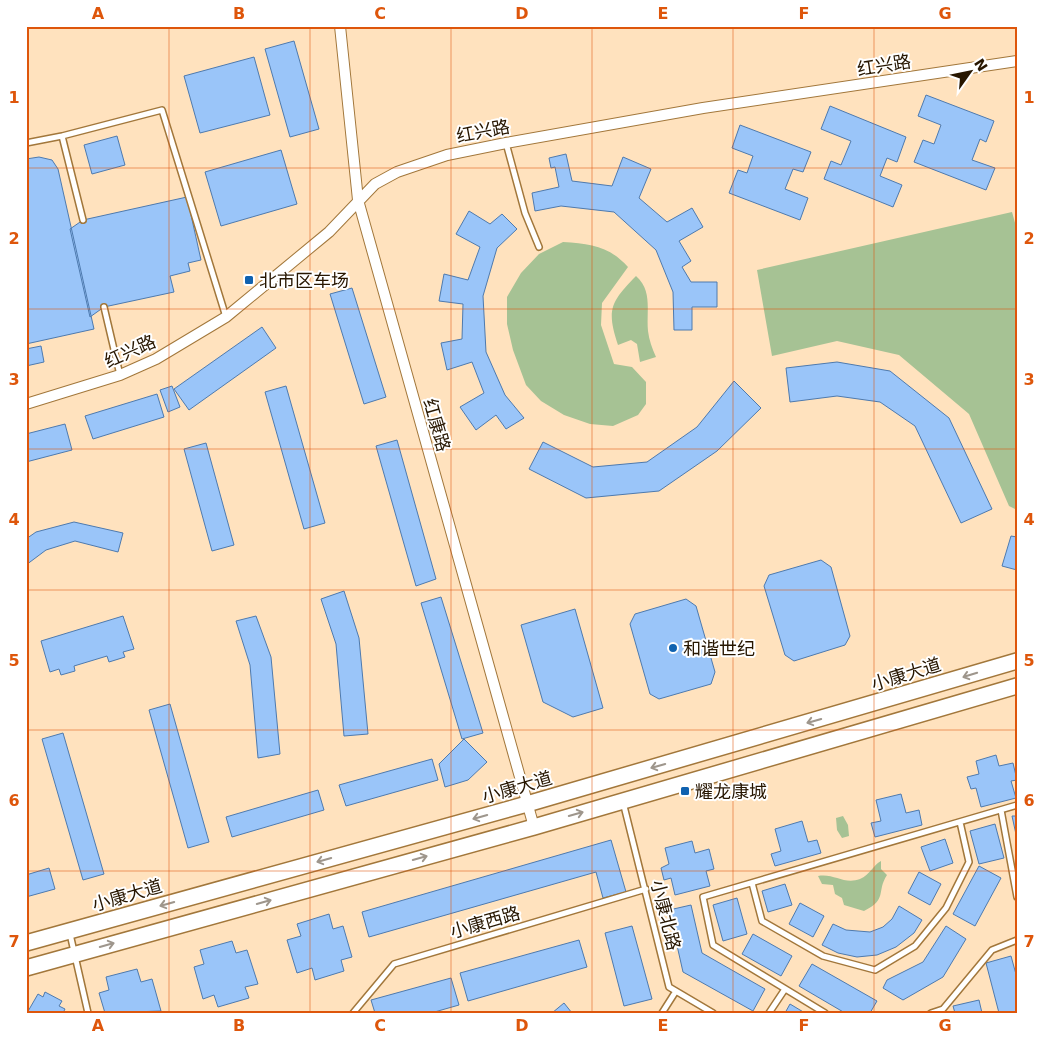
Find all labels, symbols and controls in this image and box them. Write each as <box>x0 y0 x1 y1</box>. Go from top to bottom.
text: A <box>92 4 105 23</box>
text: B <box>233 4 245 23</box>
text: C <box>374 4 386 23</box>
text: D <box>515 4 529 23</box>
text: E <box>658 4 668 23</box>
text: F <box>799 4 809 23</box>
text: G <box>938 4 952 23</box>
north arrow <box>946 48 996 98</box>
street label: 红兴路 <box>856 50 912 80</box>
text: N <box>971 56 991 74</box>
text: 1 <box>8 88 20 107</box>
text: 1 <box>1023 88 1035 107</box>
street label: 红兴路 <box>454 116 512 146</box>
text: 2 <box>8 229 20 248</box>
text: 2 <box>1023 229 1035 248</box>
place label: 北市区车场 <box>259 270 349 291</box>
marker: 北市区车场 <box>243 274 255 286</box>
street label: 红兴路 <box>101 330 159 372</box>
text: 3 <box>8 370 20 389</box>
text: 3 <box>1023 370 1035 389</box>
street label: 红康路 <box>419 396 455 454</box>
text: 4 <box>8 510 20 529</box>
text: 4 <box>1023 510 1035 529</box>
place label: 和谐世纪 <box>683 638 755 659</box>
marker: 和谐世纪 <box>667 642 679 654</box>
text: 5 <box>8 651 20 670</box>
text: 5 <box>1023 651 1035 670</box>
street label: 小康大道 <box>869 653 943 695</box>
one-way arrow <box>962 670 978 680</box>
one-way arrow <box>807 717 823 727</box>
one-way arrow <box>650 761 666 771</box>
street label: 小康大道 <box>480 767 554 807</box>
place label: 耀龙康城 <box>695 781 767 802</box>
marker: 耀龙康城 <box>679 785 691 797</box>
text: 6 <box>8 791 20 810</box>
text: 6 <box>1023 791 1035 810</box>
one-way arrow <box>568 809 584 819</box>
one-way arrow <box>473 812 489 822</box>
one-way arrow <box>412 853 428 863</box>
one-way arrow <box>316 856 332 865</box>
street label: 小康大道 <box>90 875 164 915</box>
street label: 小康北路 <box>647 878 685 952</box>
one-way arrow <box>255 897 271 906</box>
one-way arrow <box>160 899 176 909</box>
street label: 小康西路 <box>448 902 522 942</box>
text: 7 <box>8 932 20 951</box>
text: 7 <box>1023 932 1035 951</box>
one-way arrow <box>99 940 115 950</box>
text: A <box>92 1016 105 1035</box>
text: B <box>233 1016 245 1035</box>
text: C <box>374 1016 386 1035</box>
text: D <box>515 1016 529 1035</box>
text: E <box>658 1016 668 1035</box>
text: F <box>799 1016 809 1035</box>
text: G <box>938 1016 952 1035</box>

